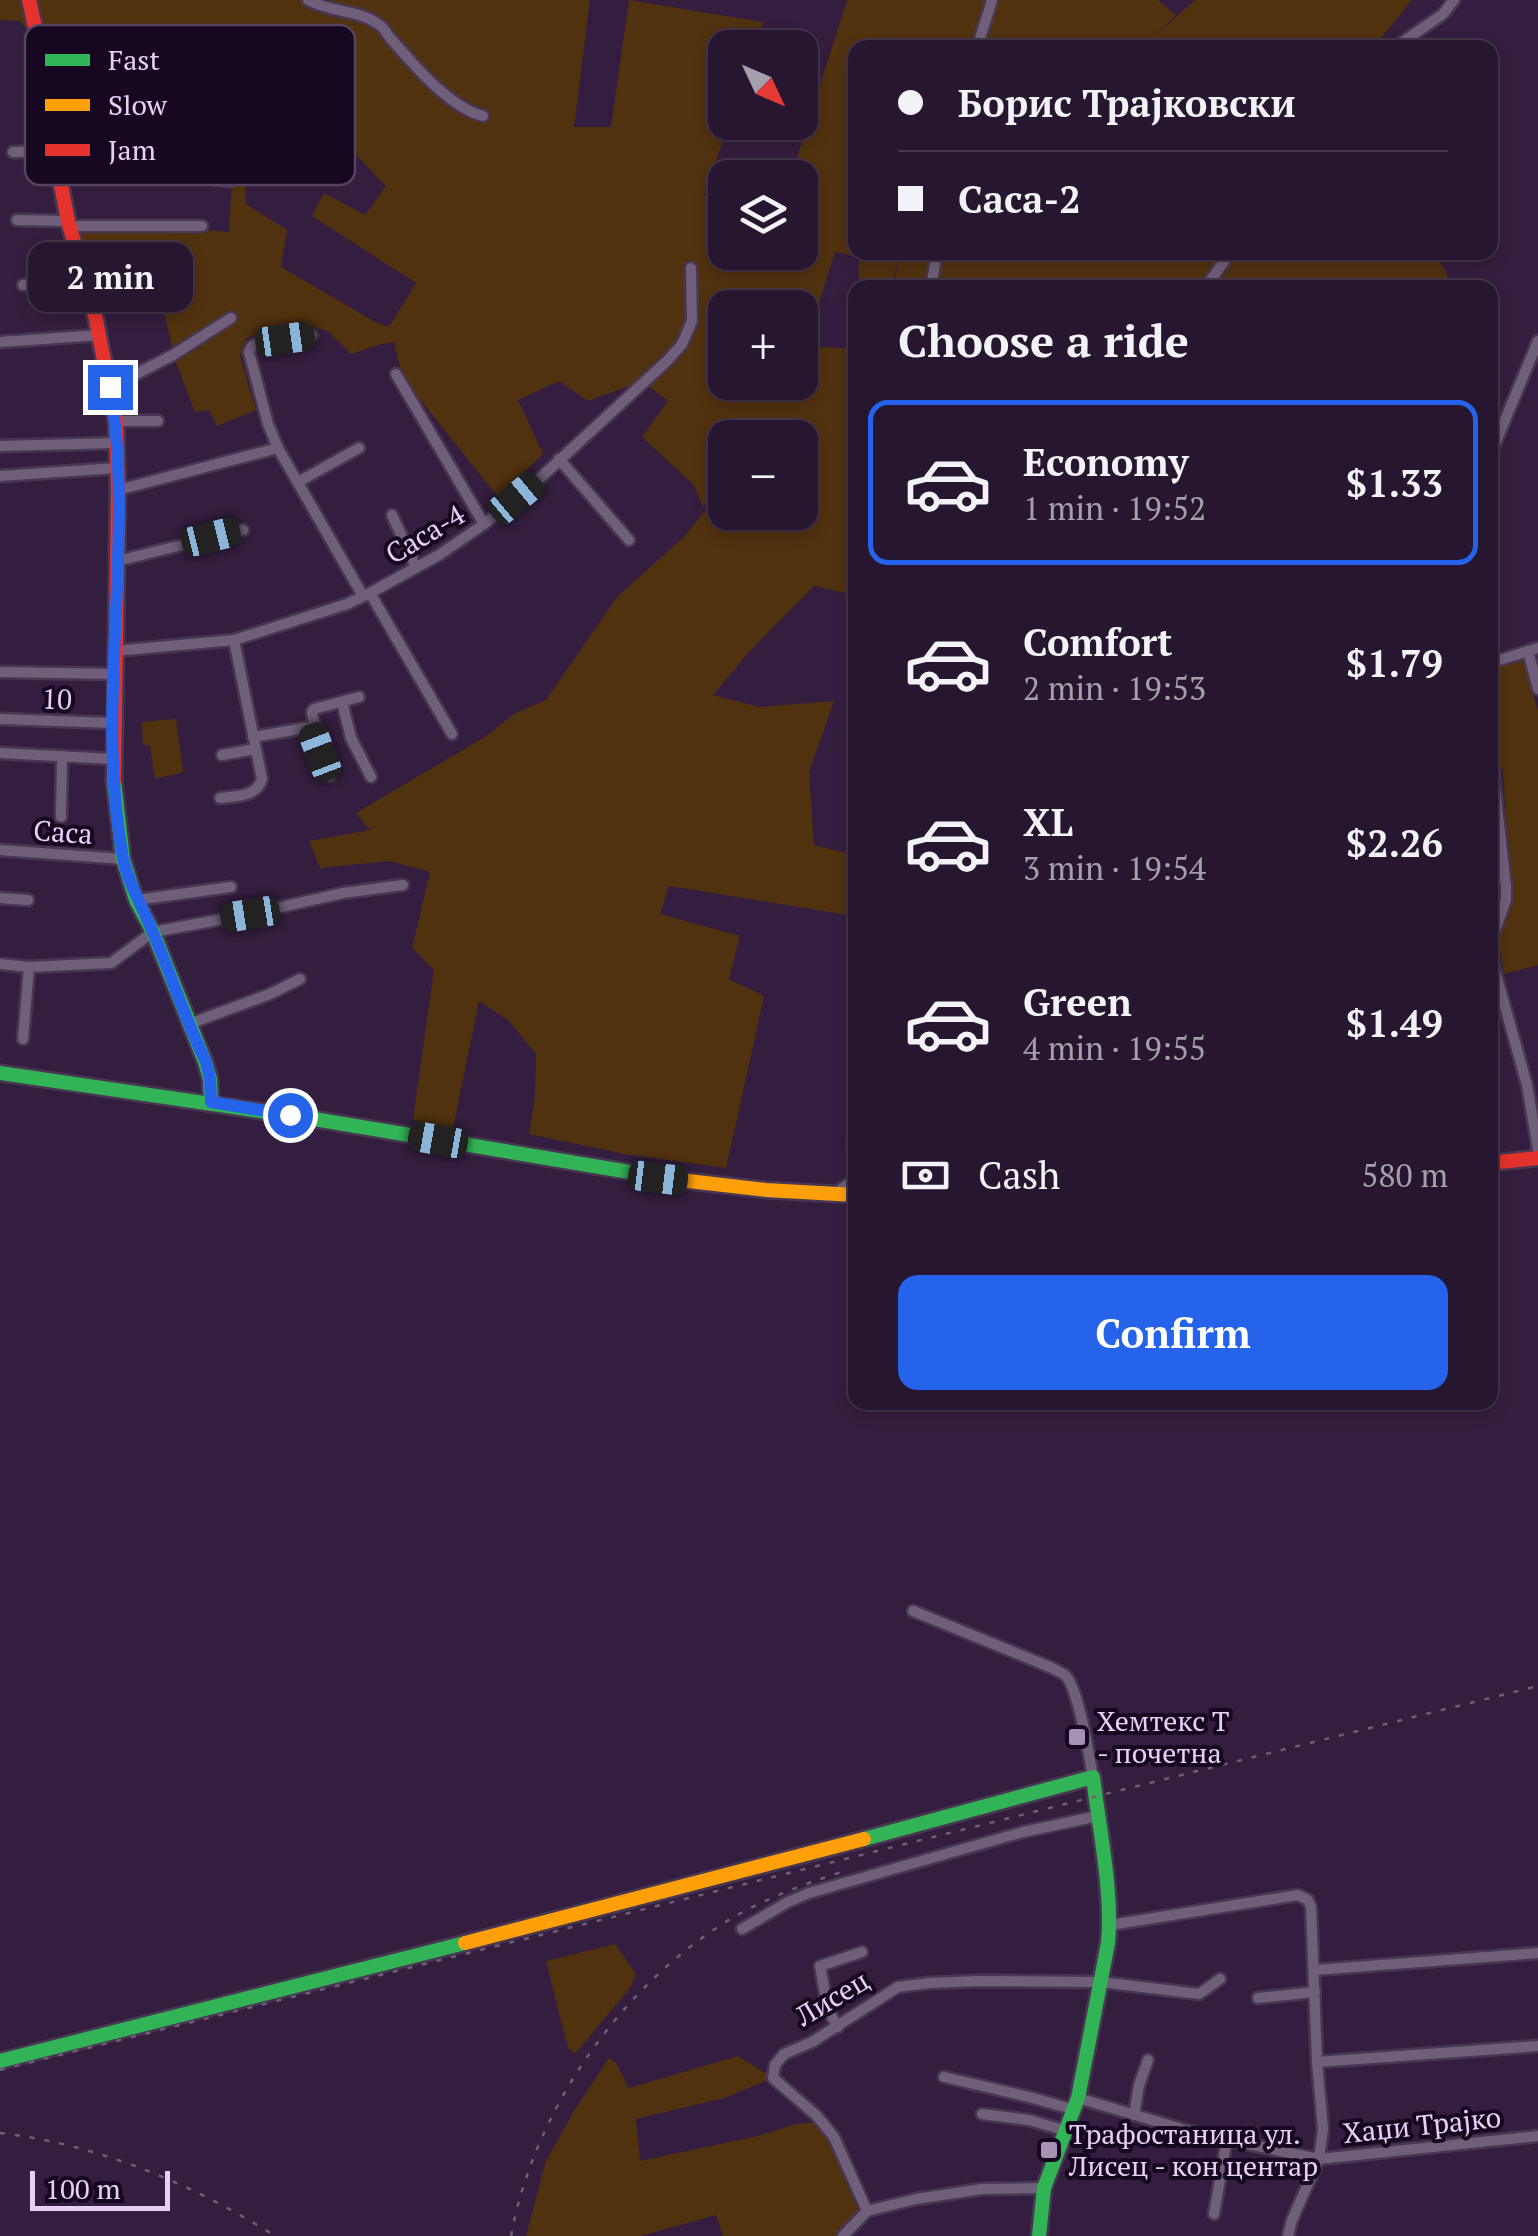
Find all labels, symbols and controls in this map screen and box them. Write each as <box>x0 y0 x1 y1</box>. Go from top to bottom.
legend <box>25 25 355 185</box>
north arrow <box>708 30 818 140</box>
map controls <box>708 30 818 530</box>
text: Fast <box>108 41 160 78</box>
text: Борис Трајковски <box>958 78 1296 128</box>
text: Slow <box>108 86 168 123</box>
text: Jam <box>108 131 156 168</box>
button: layers <box>708 160 818 270</box>
text: Саса-2 <box>958 174 1081 224</box>
callout: 2 min <box>28 242 192 312</box>
text: 2 min <box>67 256 154 298</box>
button: + <box>708 290 818 400</box>
text: Choose a ride <box>898 310 1189 370</box>
car <box>253 320 317 358</box>
route end <box>88 365 133 410</box>
button: − <box>708 420 818 530</box>
text: Economy <box>1023 437 1189 487</box>
icon: car <box>903 438 993 528</box>
text: $1.33 <box>1346 458 1443 508</box>
car <box>483 467 549 529</box>
text: 1 min · 19:52 <box>1023 487 1206 529</box>
street label: Саса-4 <box>378 495 471 572</box>
car <box>178 515 244 559</box>
text: Comfort <box>1023 617 1172 667</box>
icon: car <box>903 618 993 708</box>
text: $1.79 <box>1346 638 1443 688</box>
text: 2 min · 19:53 <box>1023 667 1206 709</box>
street label: 10 <box>41 679 73 718</box>
car <box>295 719 345 785</box>
text: XL <box>1023 797 1073 847</box>
icon: car <box>903 798 993 888</box>
street label: Саса <box>32 811 94 852</box>
text: $2.26 <box>1346 818 1443 868</box>
text: 3 min · 19:54 <box>1023 847 1206 889</box>
car <box>218 894 282 934</box>
text: Green <box>1023 977 1132 1027</box>
icon: car <box>903 978 993 1068</box>
text: $1.49 <box>1346 998 1443 1048</box>
text: 4 min · 19:55 <box>1023 1027 1206 1069</box>
route start <box>268 1093 313 1138</box>
car <box>406 1120 470 1160</box>
icon: cash <box>898 1148 953 1203</box>
text: Cash <box>978 1150 1060 1200</box>
text: 580 m <box>1361 1154 1448 1196</box>
car <box>626 1159 690 1197</box>
button: Confirm <box>898 1275 1448 1390</box>
place label: Хемтекс Т - почетна <box>1097 1702 1229 1771</box>
marker: Хемтекс Т - почетна <box>1066 1726 1088 1748</box>
street label: Лисец <box>787 1961 875 2034</box>
street label: Хаџи Трајко <box>1341 2098 1503 2151</box>
place label: Трафостаница ул. Лисец - кон центар <box>1068 2115 1318 2184</box>
marker: Трафостаница ул. Лисец - кон центар <box>1038 2139 1060 2161</box>
scale bar <box>30 2166 170 2210</box>
text: 100 m <box>45 2170 121 2207</box>

